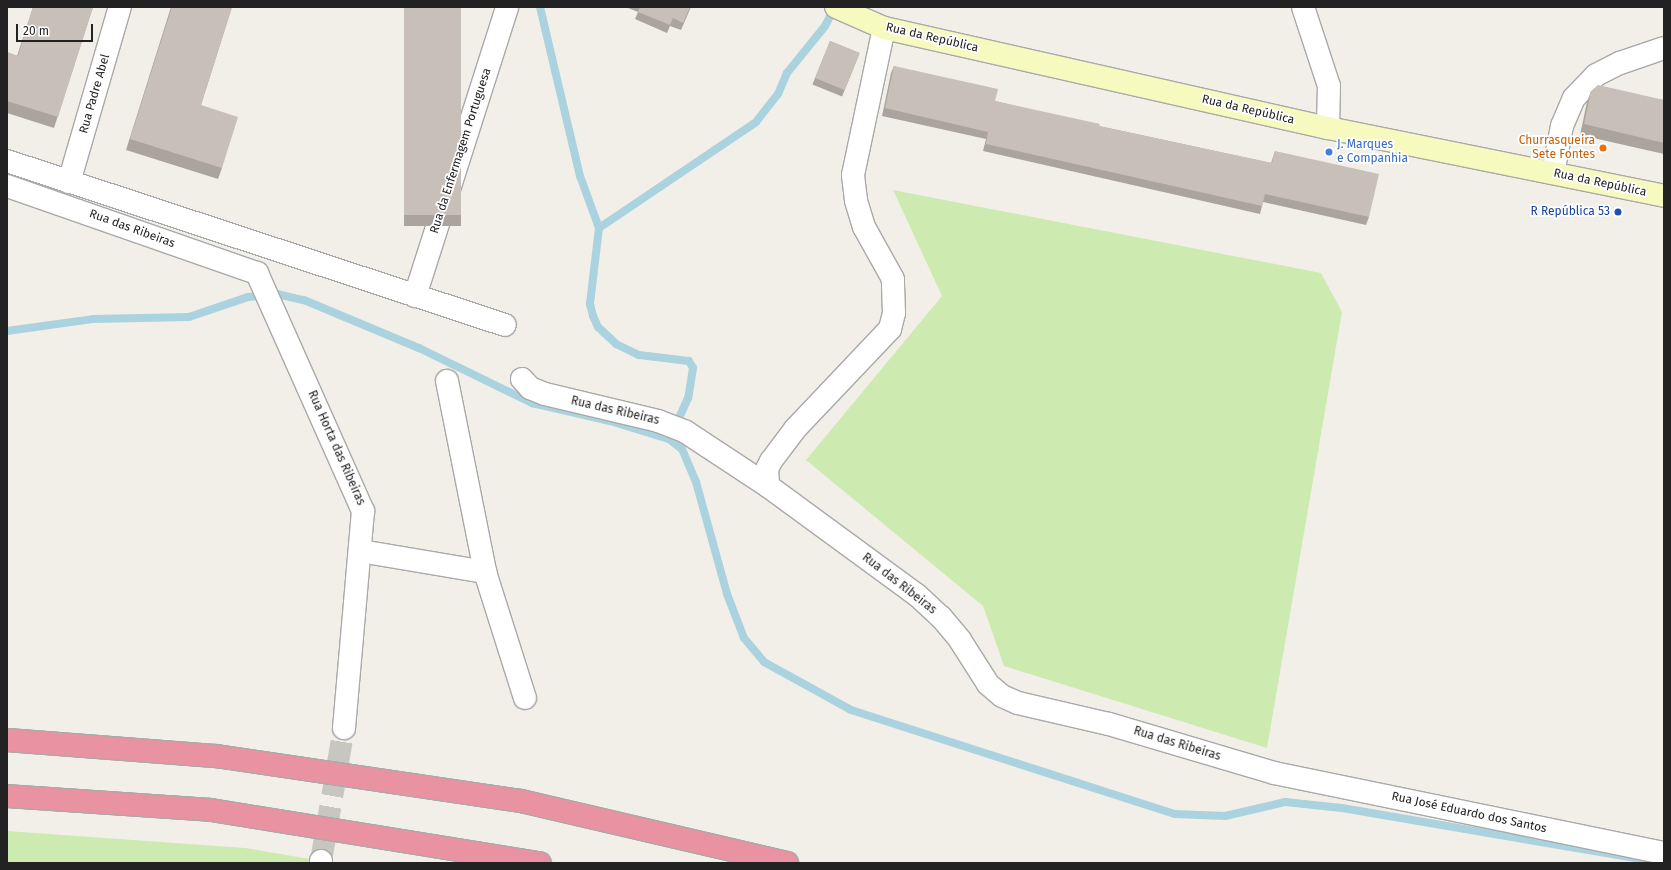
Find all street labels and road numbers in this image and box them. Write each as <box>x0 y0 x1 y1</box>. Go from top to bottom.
street label: Rua da República <box>884 20 980 56</box>
street label: Rua Padre Abel <box>77 53 113 135</box>
street label: Rua da Enfermagem Portuguesa <box>427 66 495 236</box>
street label: Rua da República <box>1200 92 1296 128</box>
street label: Rua da República <box>1552 166 1648 200</box>
street label: Rua das Ribeiras <box>87 207 177 251</box>
street label: Rua Horta das Ribeiras <box>304 388 368 508</box>
street label: Rua das Ribeiras <box>569 394 661 428</box>
street label: Rua das Ribeiras <box>859 551 939 617</box>
street label: Rua das Ribeiras <box>1132 724 1222 764</box>
street label: Rua José Eduardo dos Santos <box>1390 790 1548 836</box>

